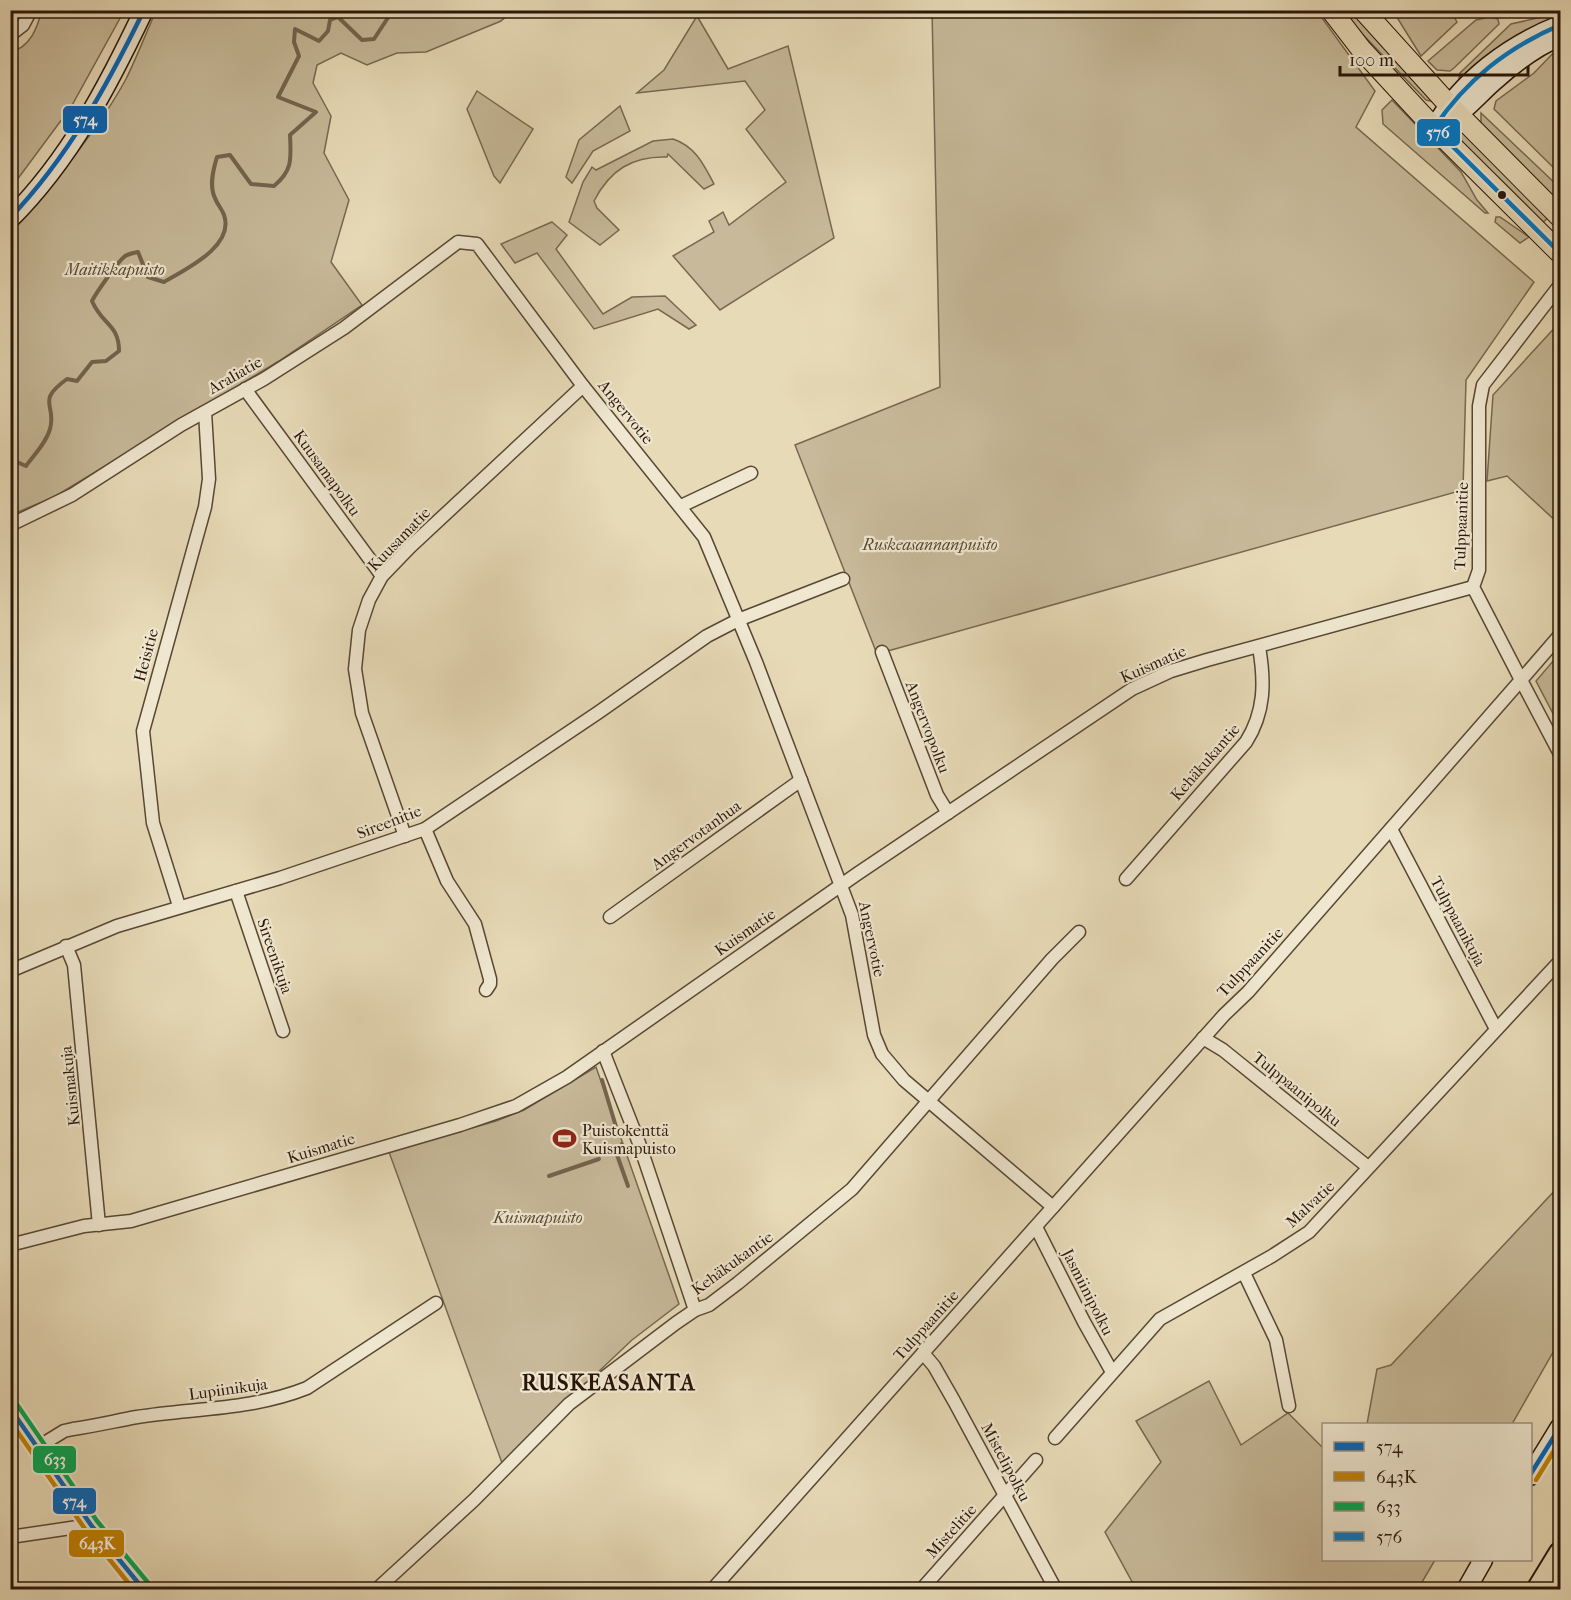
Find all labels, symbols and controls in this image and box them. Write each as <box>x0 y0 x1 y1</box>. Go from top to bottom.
scale bar <box>1340 39 1528 77</box>
text: 100 m <box>1349 50 1394 71</box>
line badge: 574 <box>62 105 108 134</box>
text: 574 <box>73 110 98 130</box>
line badge: 576 <box>1416 118 1461 147</box>
text: 576 <box>1426 123 1450 142</box>
unlabelled marker <box>1496 189 1508 201</box>
park label: Maitikkapuisto <box>64 260 165 279</box>
street label: Araliatie <box>204 352 266 399</box>
street label: Angervotie <box>594 375 658 448</box>
street label: Kuusamapolku <box>289 426 365 520</box>
street label: Tulppaanitie <box>1450 482 1472 570</box>
street label: Kuusamatie <box>364 503 434 575</box>
park label: Ruskeasannanpuisto <box>861 535 998 554</box>
street label: Heisitie <box>130 626 162 683</box>
street label: Kuismatie <box>1117 641 1189 687</box>
street label: Angervopolku <box>901 677 954 776</box>
street label: Kehäkukantie <box>1166 720 1244 804</box>
street label: Angervotanhua <box>647 796 745 875</box>
street label: Sireenitie <box>354 801 424 843</box>
street label: Tulppaanikuja <box>1426 873 1490 970</box>
street label: Angervotie <box>855 898 889 979</box>
street label: Kuismatie <box>711 904 779 960</box>
street label: Sireenikuja <box>253 916 297 997</box>
street label: Tulppaanitie <box>1213 923 1287 1001</box>
street label: Kuismakuja <box>56 1044 84 1127</box>
street label: Tulppaanipolku <box>1249 1047 1345 1131</box>
place label: Puistokenttä Kuismapuisto <box>582 1121 676 1158</box>
sports icon: Puistokenttä Kuismapuisto <box>551 1126 577 1152</box>
street label: Kuismatie <box>285 1129 357 1167</box>
street label: Malvatie <box>1282 1177 1338 1231</box>
park label: Kuismapuisto <box>492 1208 583 1227</box>
street label: Kehäkukantie <box>688 1227 776 1299</box>
street label: Jasmiinipolku <box>1057 1244 1118 1338</box>
street label: Tulppaanitie <box>889 1286 963 1364</box>
district label: RUSKEASANTA <box>522 1370 696 1396</box>
street label: Lupiinikuja <box>187 1374 269 1404</box>
street label: Mistelipolku <box>977 1419 1035 1505</box>
legend <box>1322 1423 1532 1561</box>
text: 574 <box>1376 1437 1403 1458</box>
line badge: 633 <box>32 1445 77 1474</box>
text: 633 <box>44 1450 66 1470</box>
text: 643K <box>1376 1467 1418 1488</box>
line badge: 574 <box>52 1487 97 1515</box>
text: 574 <box>62 1492 87 1512</box>
text: 633 <box>1376 1497 1401 1518</box>
street label: Mistelitie <box>922 1500 980 1562</box>
text: 576 <box>1376 1527 1402 1548</box>
line badge: 643K <box>68 1529 125 1558</box>
text: 643K <box>79 1534 116 1554</box>

